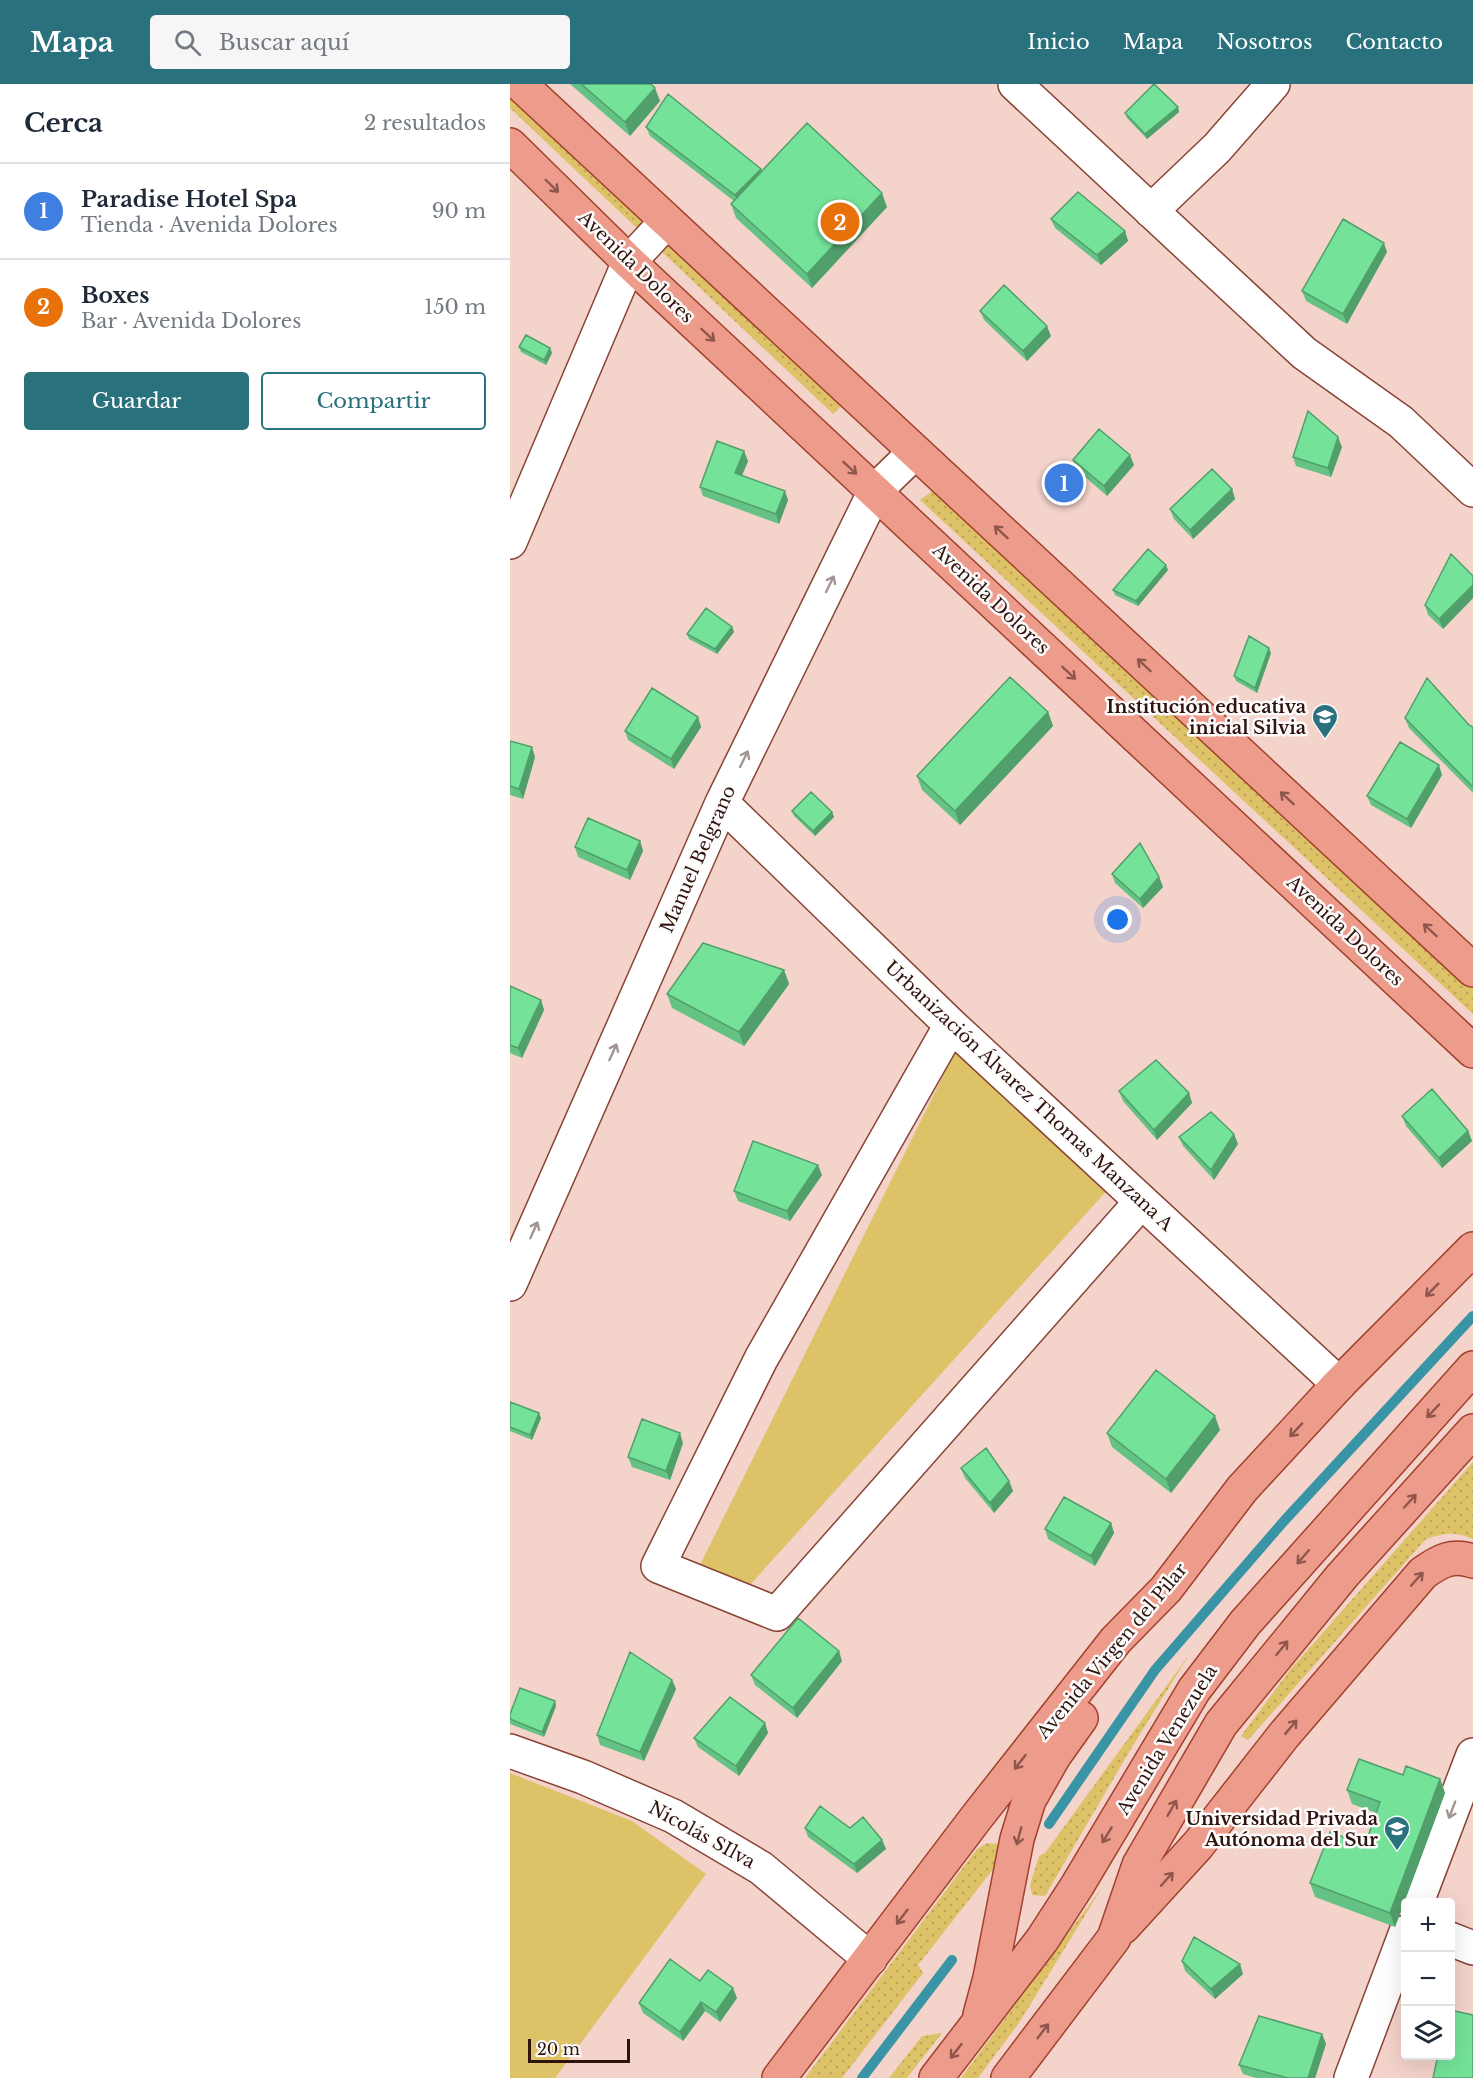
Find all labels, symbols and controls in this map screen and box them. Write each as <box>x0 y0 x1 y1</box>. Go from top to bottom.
search box <box>150 15 570 69</box>
text: Mapa <box>30 25 114 60</box>
icon: search <box>171 26 204 59</box>
text: Buscar aquí <box>219 29 349 56</box>
text: Inicio <box>1027 29 1090 55</box>
text: Mapa <box>1123 29 1183 55</box>
text: Nosotros <box>1216 29 1312 55</box>
text: Contacto <box>1345 29 1443 55</box>
text: Cerca <box>24 107 103 139</box>
text: 2 resultados <box>364 111 486 135</box>
one-way arrow <box>544 178 559 193</box>
text: Paradise Hotel Spa <box>81 186 297 213</box>
text: 1 <box>39 199 48 223</box>
text: 90 m <box>432 199 486 223</box>
pin: 2 <box>820 200 860 244</box>
street label: Avenida Dolores <box>573 206 698 328</box>
text: Tienda · Avenida Dolores <box>81 213 338 237</box>
text: Boxes <box>81 282 149 309</box>
text: 2 <box>37 295 50 319</box>
text: 150 m <box>424 295 486 319</box>
text: Bar · Avenida Dolores <box>81 309 301 333</box>
one-way arrow <box>700 328 715 342</box>
button: Guardar <box>24 372 249 430</box>
button: Compartir <box>261 372 486 430</box>
pin: 1 <box>1044 460 1084 506</box>
one-way arrow <box>843 461 858 475</box>
one-way arrow <box>994 525 1009 540</box>
street label: Avenida Dolores <box>927 539 1054 659</box>
one-way arrow <box>824 575 836 593</box>
one-way arrow <box>1137 658 1152 672</box>
one-way arrow <box>1062 666 1077 680</box>
place label: Institución educativa inicial Silvia <box>1107 696 1307 739</box>
school or university icon: Institución educativa inicial Silvia <box>1310 702 1340 740</box>
one-way arrow <box>739 751 750 769</box>
street label: Manuel Belgrano <box>656 782 740 936</box>
one-way arrow <box>1280 791 1295 805</box>
street label: Avenida Dolores <box>1281 871 1408 991</box>
your location <box>1103 905 1132 934</box>
one-way arrow <box>1423 924 1438 938</box>
street label: Urbanización Álvarez Thomas Manzana A <box>880 956 1179 1236</box>
one-way arrow <box>608 1043 619 1061</box>
one-way arrow <box>528 1222 540 1240</box>
one-way arrow <box>1424 1283 1439 1298</box>
one-way arrow <box>1426 1404 1440 1419</box>
one-way arrow <box>1289 1423 1303 1438</box>
one-way arrow <box>1403 1494 1417 1509</box>
one-way arrow <box>1296 1549 1310 1564</box>
street label: Avenida Virgen del Pilar <box>1031 1558 1192 1744</box>
one-way arrow <box>1410 1572 1424 1587</box>
one-way arrow <box>1275 1640 1288 1656</box>
street label: Avenida Venezuela <box>1111 1661 1222 1820</box>
one-way arrow <box>1283 1720 1297 1736</box>
one-way arrow <box>1014 1754 1027 1770</box>
street label: Nicolás SIlva <box>645 1797 759 1873</box>
one-way arrow <box>1166 1800 1178 1817</box>
one-way arrow <box>1446 1800 1457 1819</box>
place label: Universidad Privada Autónoma del Sur <box>1186 1808 1379 1851</box>
school or university icon: Universidad Privada Autónoma del Sur <box>1382 1814 1412 1852</box>
one-way arrow <box>1012 1827 1024 1846</box>
one-way arrow <box>1101 1827 1113 1844</box>
one-way arrow <box>1160 1871 1175 1886</box>
map controls <box>1401 1898 1455 2060</box>
button: + <box>1401 1898 1455 1952</box>
one-way arrow <box>895 1909 908 1925</box>
button: − <box>1401 1952 1455 2006</box>
button: layers <box>1401 2006 1455 2060</box>
one-way arrow <box>1037 2024 1049 2040</box>
scale bar <box>528 2036 630 2064</box>
text: 20 m <box>537 2039 580 2059</box>
one-way arrow <box>950 2043 963 2059</box>

